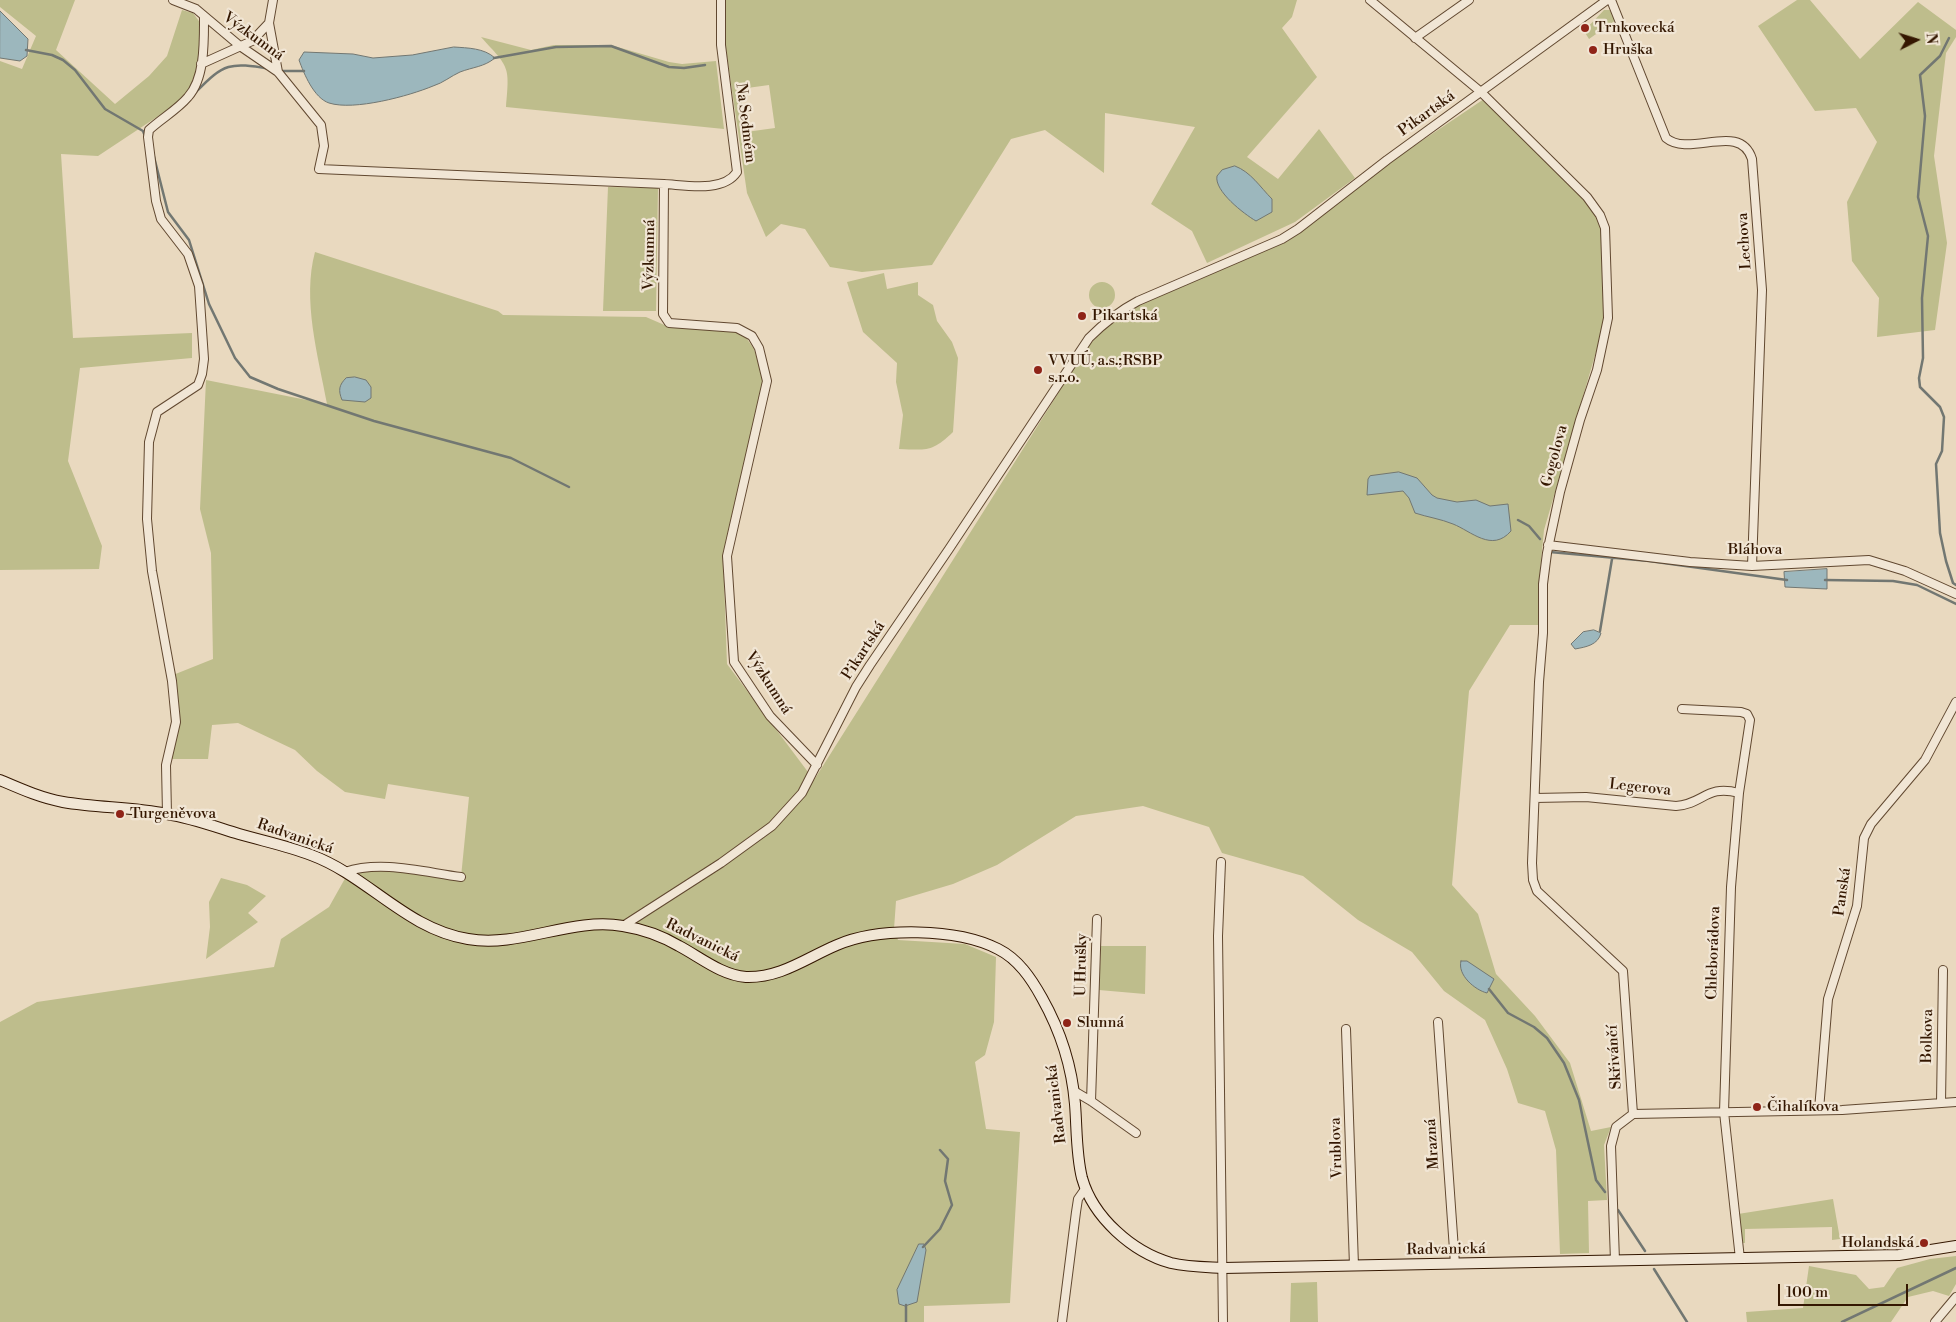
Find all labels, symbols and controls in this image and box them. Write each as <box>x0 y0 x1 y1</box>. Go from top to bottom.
street label: Výzkumná <box>219 9 287 65</box>
north arrow <box>1891 15 1941 65</box>
place label: Trnkovecká <box>1595 19 1675 37</box>
marker: Trnkovecká <box>1579 22 1591 34</box>
text: N <box>1921 32 1940 45</box>
place label: Hruška <box>1603 41 1653 59</box>
marker: Hruška <box>1587 44 1599 56</box>
street label: Na Sedmém <box>731 82 759 164</box>
street label: Pikartská <box>1395 87 1459 141</box>
street label: Lechova <box>1734 212 1756 270</box>
street label: Výzkumná <box>640 219 660 291</box>
place label: Pikartská <box>1092 307 1158 325</box>
marker: Pikartská <box>1076 310 1088 322</box>
place label: VVUÚ, a.s.;RSBP s.r.o. <box>1048 352 1162 387</box>
marker: VVUÚ, a.s.;RSBP s.r.o. <box>1032 364 1044 376</box>
street label: Gogolova <box>1538 423 1572 489</box>
street label: Bláhova <box>1728 541 1782 559</box>
street label: Pikartská <box>839 619 889 683</box>
street label: Výzkumná <box>741 648 795 718</box>
street label: Legerova <box>1608 776 1672 800</box>
place label: Turgeněvova <box>130 805 216 823</box>
marker: Turgeněvova <box>114 808 126 820</box>
street label: Radvanická <box>255 816 335 858</box>
street label: Panská <box>1831 867 1855 917</box>
street label: Chleborádova <box>1703 906 1725 1000</box>
street label: Radvanická <box>662 916 742 966</box>
street label: U Hrušky <box>1072 933 1092 997</box>
street label: Bolkova <box>1919 1009 1937 1063</box>
place label: Slunná <box>1077 1014 1124 1032</box>
marker: Slunná <box>1061 1017 1073 1029</box>
street label: Skřivánčí <box>1604 1024 1626 1090</box>
street label: Radvanická <box>1043 1064 1071 1144</box>
place label: Čihalíkova <box>1767 1098 1839 1116</box>
marker: Čihalíkova <box>1751 1101 1763 1113</box>
street label: Vrublova <box>1327 1117 1347 1179</box>
street label: Mrazná <box>1422 1118 1444 1170</box>
place label: Holandská <box>1842 1234 1914 1252</box>
marker: Holandská <box>1918 1237 1930 1249</box>
street label: Radvanická <box>1406 1240 1486 1260</box>
scale bar <box>1781 1274 1911 1306</box>
text: 100 m <box>1786 1283 1828 1302</box>

